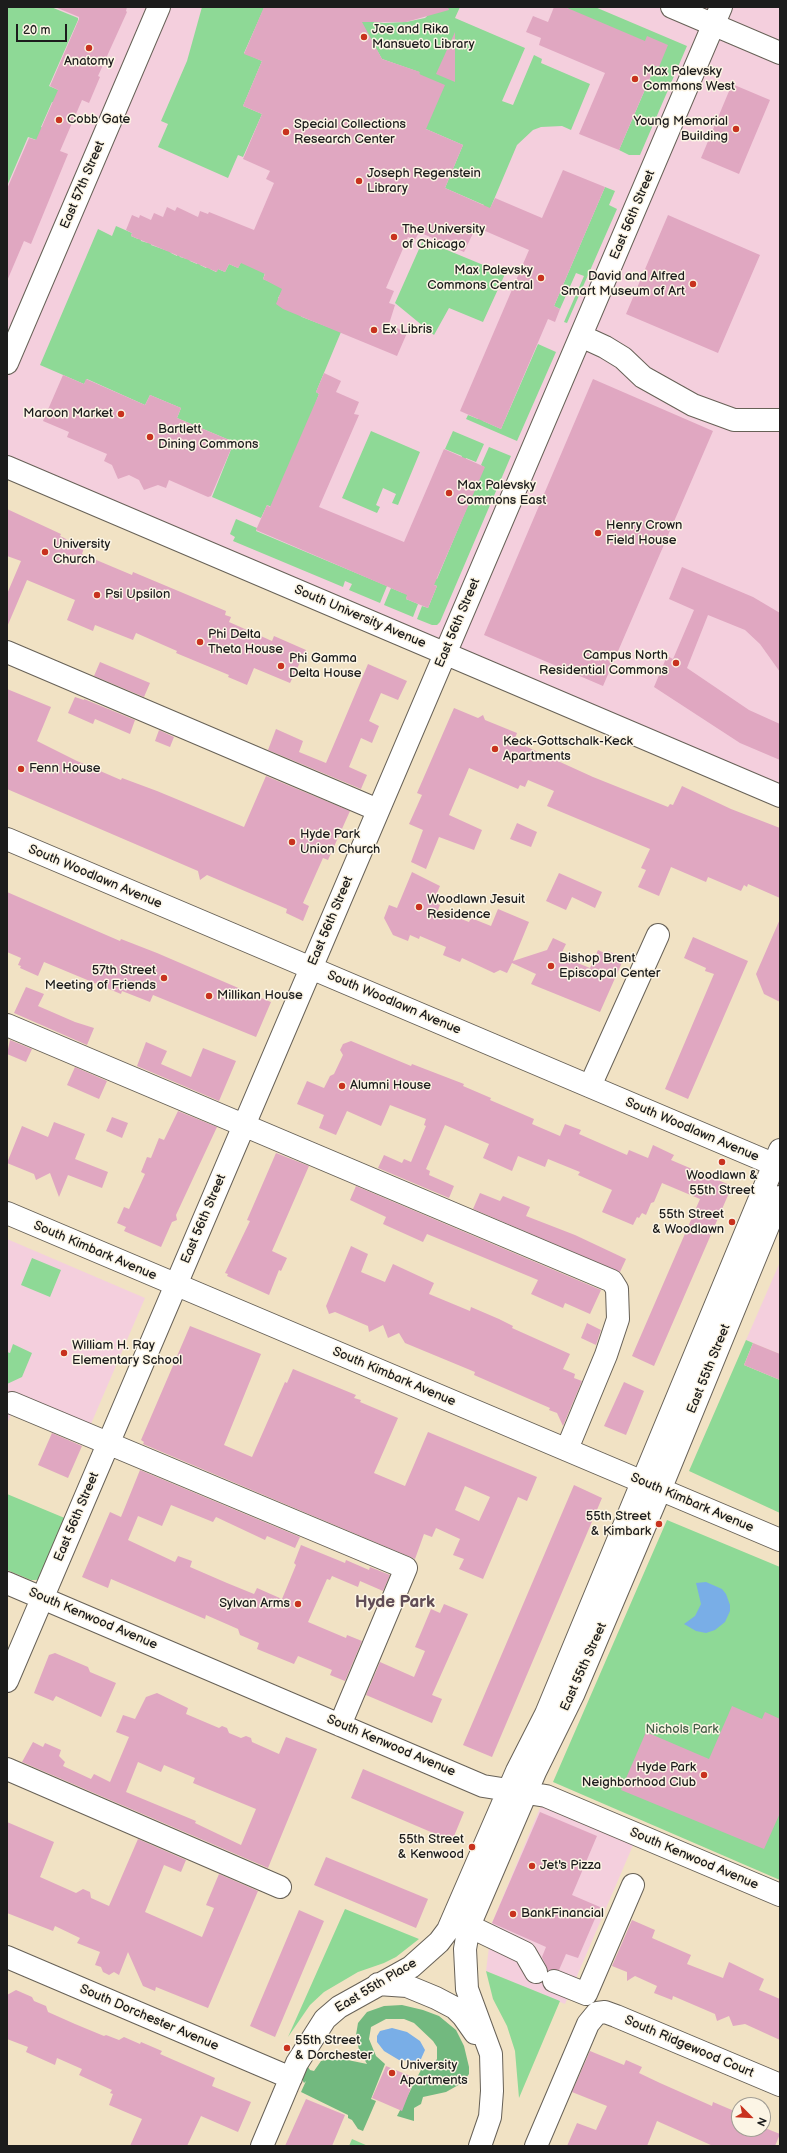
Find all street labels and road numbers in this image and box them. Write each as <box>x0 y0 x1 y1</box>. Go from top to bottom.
street label: East 57th Street <box>57 139 109 231</box>
street label: East 56th Street <box>607 168 659 262</box>
street label: East 56th Street <box>432 576 484 670</box>
street label: South University Avenue <box>292 582 428 652</box>
street label: South Woodlawn Avenue <box>26 842 164 912</box>
street label: East 56th Street <box>305 874 357 968</box>
street label: South Woodlawn Avenue <box>325 968 463 1038</box>
street label: South Woodlawn Avenue <box>623 1095 761 1165</box>
street label: East 56th Street <box>178 1172 230 1266</box>
street label: South Kimbark Avenue <box>31 1218 159 1284</box>
street label: East 55th Street <box>684 1322 734 1416</box>
street label: South Kimbark Avenue <box>330 1344 458 1410</box>
street label: East 56th Street <box>51 1470 103 1564</box>
street label: South Kimbark Avenue <box>628 1470 756 1536</box>
street label: South Kenwood Avenue <box>26 1585 160 1653</box>
street label: East 55th Street <box>558 1620 610 1714</box>
street label: South Kenwood Avenue <box>324 1712 458 1780</box>
street label: South Kenwood Avenue <box>627 1825 761 1893</box>
street label: East 55th Place <box>332 1956 420 2016</box>
street label: South Dorchester Avenue <box>77 1982 221 2054</box>
street label: South Ridgewood Court <box>622 2013 756 2081</box>

